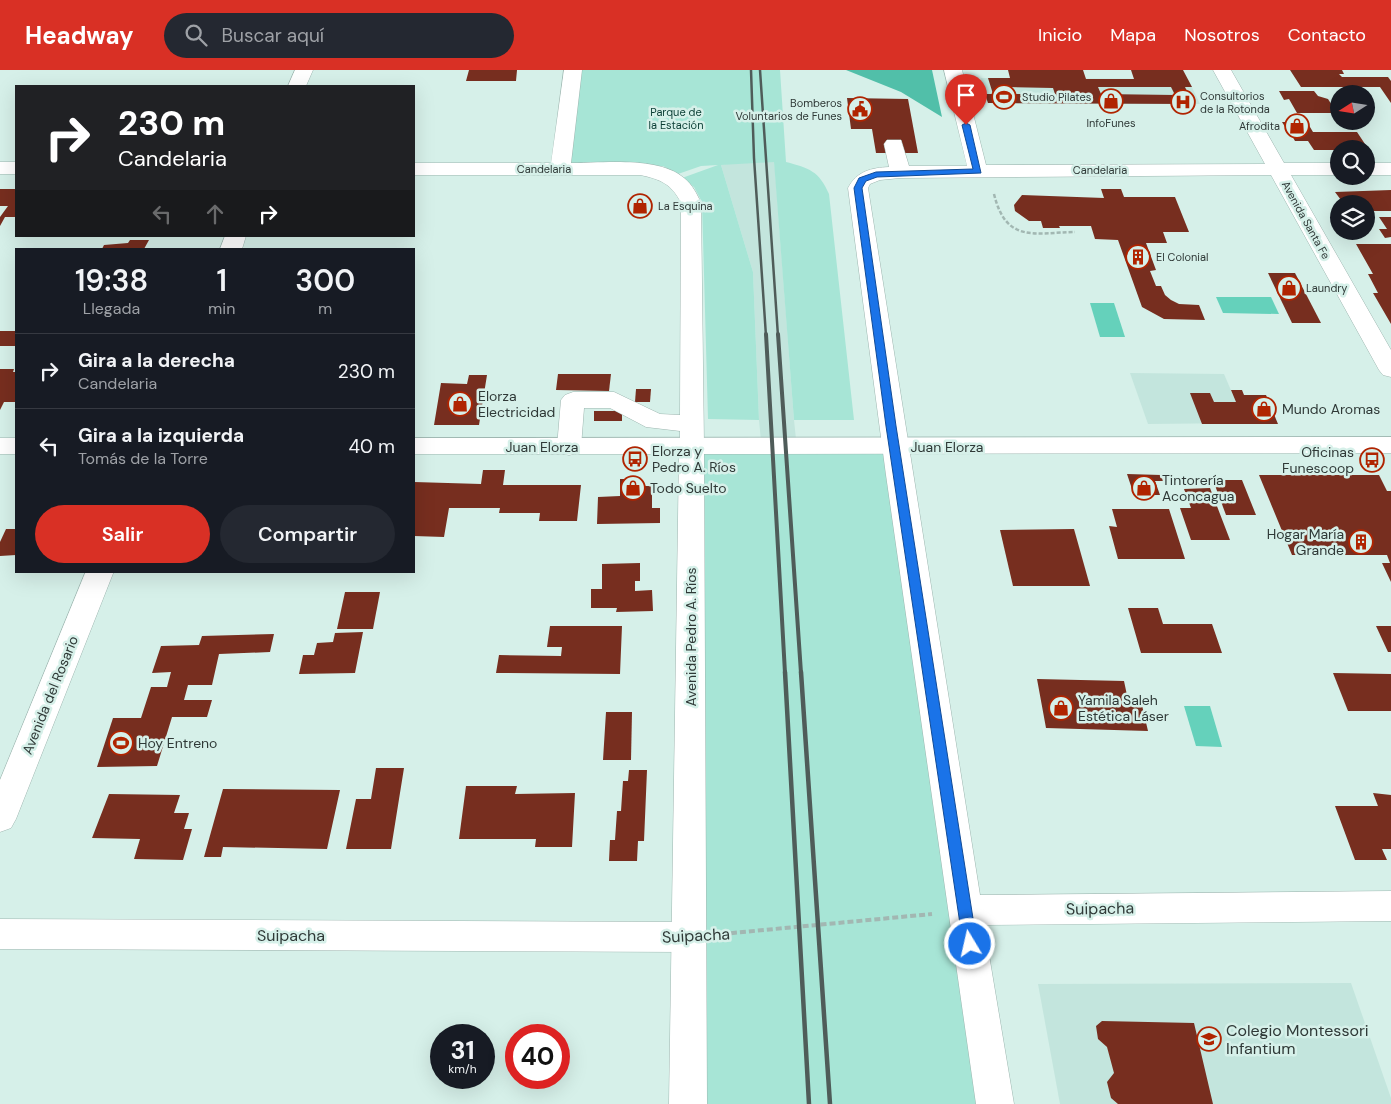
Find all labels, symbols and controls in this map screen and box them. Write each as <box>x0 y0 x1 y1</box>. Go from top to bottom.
search box <box>164 13 514 58</box>
text: Headway <box>25 20 134 51</box>
icon: search <box>182 21 210 49</box>
text: Buscar aquí <box>222 23 324 48</box>
text: Inicio <box>1038 23 1082 47</box>
text: Mapa <box>1110 23 1156 47</box>
text: Nosotros <box>1184 23 1260 47</box>
text: Contacto <box>1288 23 1366 47</box>
pin <box>945 74 987 125</box>
icon: arrive <box>952 81 980 109</box>
sports icon: Studio Pilates <box>991 84 1017 110</box>
north arrow <box>1330 85 1375 130</box>
map controls <box>1330 85 1375 240</box>
shop icon: InfoFunes <box>1098 88 1124 114</box>
hospital icon: Consultorios de la Rotonda <box>1170 89 1196 115</box>
place label: Consultorios de la Rotonda <box>1200 89 1270 116</box>
place label: Studio Pilates <box>1022 90 1091 104</box>
place label: Bomberos Voluntarios de Funes <box>735 96 842 123</box>
public building icon: Bomberos Voluntarios de Funes <box>847 96 873 122</box>
text: 230 m <box>118 100 225 146</box>
icon: right <box>35 105 100 170</box>
park label: Parque de la Estación <box>649 105 703 132</box>
shop icon: Afrodita <box>1284 113 1310 139</box>
place label: InfoFunes <box>1086 116 1136 130</box>
place label: Afrodita <box>1239 119 1280 133</box>
button: search <box>1330 140 1375 185</box>
text: Candelaria <box>118 144 227 173</box>
street label: Candelaria <box>517 162 571 176</box>
street label: Candelaria <box>1073 163 1127 177</box>
street label: Avenida Santa Fe <box>1279 179 1333 261</box>
shop icon: La Esquina <box>627 193 653 219</box>
button: layers <box>1330 195 1375 240</box>
place label: La Esquina <box>658 199 713 213</box>
icon: left <box>148 200 176 228</box>
icon: ahead <box>201 200 229 228</box>
icon: right <box>254 200 282 228</box>
building icon: El Colonial <box>1125 244 1151 270</box>
place label: El Colonial <box>1156 250 1208 264</box>
text: 19:38 <box>75 261 148 300</box>
text: 1 <box>216 261 227 300</box>
text: 300 <box>295 261 355 300</box>
shop icon: Laundry <box>1276 275 1302 301</box>
place label: Laundry <box>1306 281 1347 295</box>
text: Llegada <box>83 298 140 319</box>
text: min <box>208 298 235 319</box>
text: m <box>318 298 332 319</box>
text: Gira a la derecha <box>78 348 235 373</box>
icon: right <box>35 357 63 385</box>
text: 230 m <box>338 359 395 384</box>
text: Candelaria <box>78 373 157 394</box>
place label: Elorza Electricidad <box>478 387 555 421</box>
shop icon: Elorza Electricidad <box>447 391 473 417</box>
shop icon: Mundo Aromas <box>1251 396 1277 422</box>
place label: Mundo Aromas <box>1282 400 1380 418</box>
text: Gira a la izquierda <box>78 423 244 448</box>
icon: left <box>35 432 63 460</box>
text: 40 m <box>348 434 395 459</box>
street label: Juan Elorza <box>506 438 578 456</box>
street label: Juan Elorza <box>911 438 983 456</box>
place label: Elorza y Pedro A. Ríos <box>652 442 736 476</box>
place label: Oficinas Funescoop <box>1282 443 1354 477</box>
bus stop icon: Elorza y Pedro A. Ríos <box>622 446 648 472</box>
bus stop icon: Oficinas Funescoop <box>1359 447 1385 473</box>
text: Tomás de la Torre <box>78 448 208 469</box>
place label: Tintorería Aconcagua <box>1162 471 1234 505</box>
shop icon: Todo Suelto <box>620 475 646 501</box>
shop icon: Tintorería Aconcagua <box>1131 475 1157 501</box>
place label: Todo Suelto <box>650 479 727 497</box>
button: Salir <box>35 505 210 563</box>
button: Compartir <box>220 505 395 563</box>
place label: Hogar María Grande <box>1267 525 1344 559</box>
building icon: Hogar María Grande <box>1348 529 1374 555</box>
street label: Avenida Pedro A. Ríos <box>682 567 700 707</box>
street label: Avenida del Rosario <box>18 633 82 757</box>
place label: Yamila Saleh Estética Láser <box>1078 691 1169 725</box>
shop icon: Yamila Saleh Estética Láser <box>1048 695 1074 721</box>
sports icon: Hoy Entreno <box>108 730 134 756</box>
place label: Hoy Entreno <box>138 734 217 752</box>
street label: Suipacha <box>1066 897 1134 920</box>
position arrow <box>943 917 995 969</box>
street label: Suipacha <box>661 923 731 948</box>
street label: Suipacha <box>257 925 325 946</box>
place label: Colegio Montessori Infantium <box>1226 1020 1369 1059</box>
speed limit sign: 40 <box>505 1024 570 1089</box>
school or university icon: Colegio Montessori Infantium <box>1196 1026 1222 1052</box>
text: 31 <box>450 1034 474 1067</box>
text: km/h <box>448 1061 477 1077</box>

